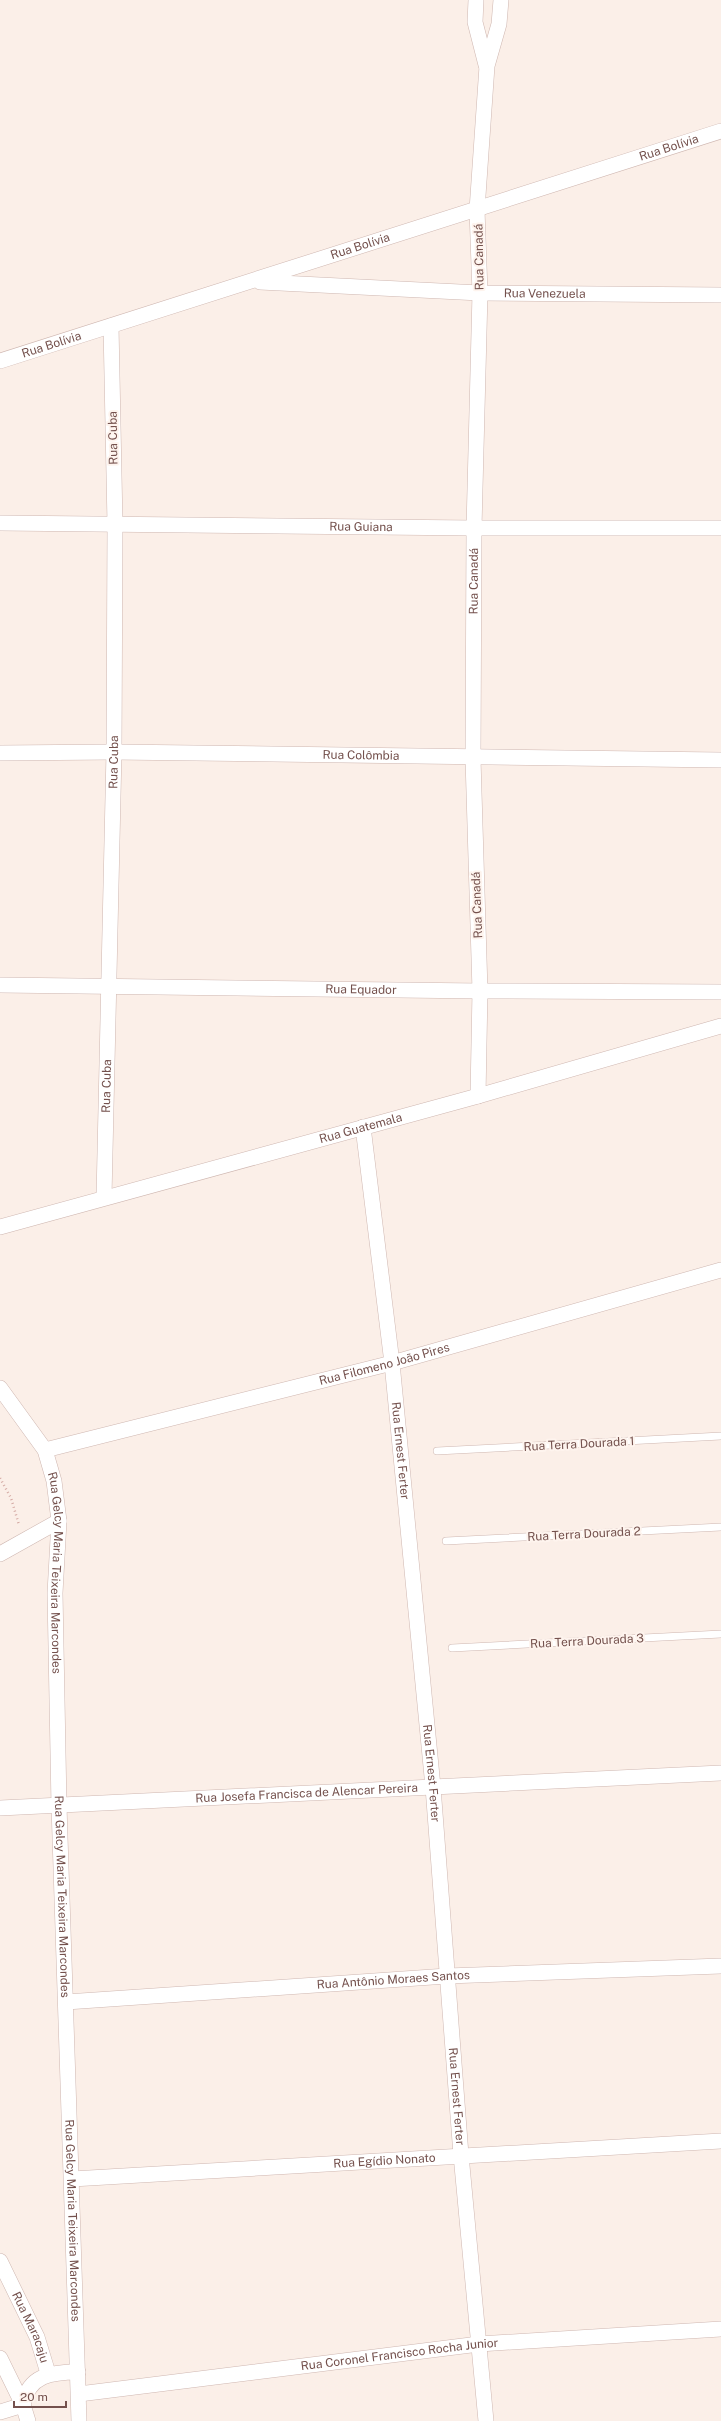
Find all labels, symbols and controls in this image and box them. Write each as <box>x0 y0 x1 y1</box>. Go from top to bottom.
street label: Rua Bolívia <box>637 132 700 164</box>
street label: Rua Canadá <box>471 224 487 290</box>
street label: Rua Bolívia <box>329 230 392 262</box>
street label: Rua Venezuela <box>504 286 586 301</box>
street label: Rua Bolívia <box>20 329 83 361</box>
street label: Rua Cuba <box>106 411 120 465</box>
street label: Rua Guiana <box>329 519 393 534</box>
street label: Rua Canadá <box>467 548 481 615</box>
street label: Rua Cuba <box>106 735 121 789</box>
street label: Rua Colômbia <box>322 748 400 763</box>
street label: Rua Canadá <box>469 871 485 939</box>
street label: Rua Equador <box>325 982 397 997</box>
street label: Rua Cuba <box>99 1059 114 1113</box>
street label: Rua Guatemala <box>318 1110 404 1146</box>
street label: Rua Filomeno João Pires <box>318 1340 451 1388</box>
street label: Rua Ernest Ferter <box>389 1401 412 1501</box>
street label: Rua Terra Dourada 1 <box>523 1434 635 1454</box>
street label: Rua Gelcy Maria Teixeira Marcondes <box>45 1470 66 1674</box>
street label: Rua Terra Dourada 2 <box>527 1524 641 1544</box>
street label: Rua Terra Dourada 3 <box>530 1631 644 1651</box>
street label: Rua Ernest Ferter <box>420 1724 443 1823</box>
street label: Rua Josefa Francisca de Alencar Pereira <box>195 1781 418 1806</box>
street label: Rua Gelcy Maria Teixeira Marcondes <box>52 1795 72 1998</box>
street label: Rua Antônio Moraes Santos <box>316 1968 470 1992</box>
street label: Rua Ernest Ferter <box>446 2047 467 2146</box>
street label: Rua Gelcy Maria Teixeira Marcondes <box>62 2119 83 2322</box>
street label: Rua Egídio Nonato <box>333 2151 436 2171</box>
street label: Rua Maracaju <box>9 2289 51 2364</box>
street label: Rua Coronel Francisco Rocha Junior <box>300 2336 499 2373</box>
scale bar <box>14 2383 66 2409</box>
text: 20 m <box>20 2390 48 2404</box>

